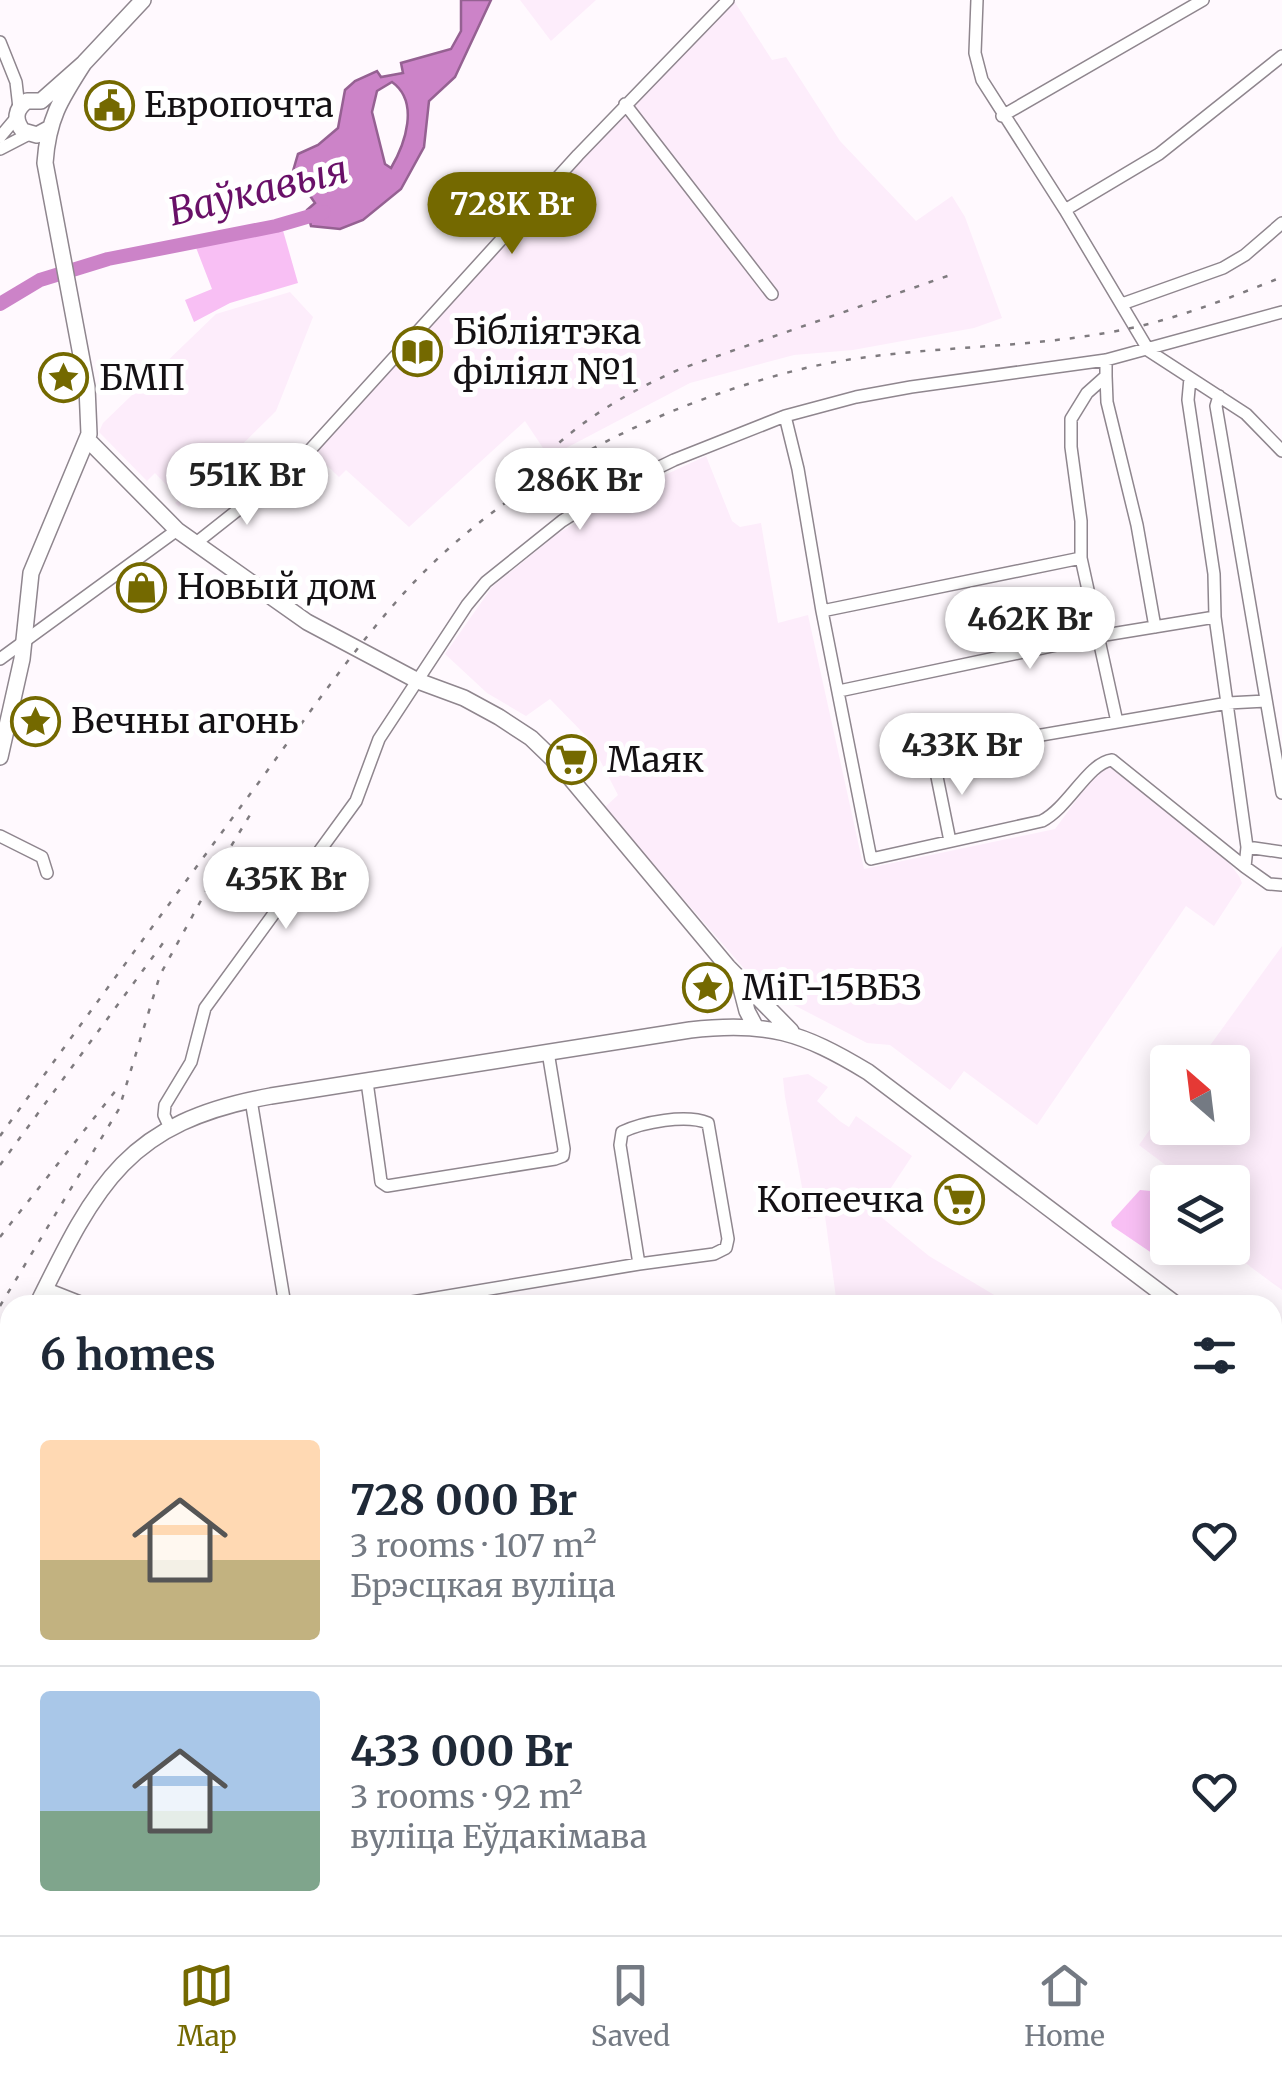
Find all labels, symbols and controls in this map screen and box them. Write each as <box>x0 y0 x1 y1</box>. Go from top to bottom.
public building icon: Европочта <box>83 79 135 131</box>
place label: Европочта <box>144 83 334 127</box>
water label: Ваўкавыя <box>163 146 352 235</box>
pin: 728K Br <box>420 172 604 257</box>
text: 728K Br <box>450 184 575 224</box>
place label: Бібліятэка філіял №1 <box>453 310 641 394</box>
library icon: Бібліятэка філіял №1 <box>392 326 444 378</box>
place icon: БМП <box>38 352 90 404</box>
place label: БМП <box>99 356 185 400</box>
pin: 551K Br <box>155 443 339 528</box>
pin: 286K Br <box>488 448 672 533</box>
text: 551K Br <box>188 455 306 495</box>
text: 286K Br <box>517 460 643 500</box>
shop icon: Новый дом <box>116 561 168 613</box>
place label: Новый дом <box>177 565 377 609</box>
pin: 462K Br <box>938 587 1122 672</box>
text: 462K Br <box>967 599 1093 639</box>
place icon: Вечны агонь <box>10 695 62 747</box>
place label: Вечны агонь <box>71 699 299 743</box>
pin: 433K Br <box>870 713 1054 798</box>
text: 433K Br <box>901 725 1023 765</box>
supermarket icon: Маяк <box>546 734 598 786</box>
place label: Маяк <box>607 738 704 782</box>
pin: 435K Br <box>194 847 378 932</box>
text: 435K Br <box>225 859 347 899</box>
place icon: МіГ-15ВБЗ <box>681 962 733 1014</box>
place label: МіГ-15ВБЗ <box>742 966 921 1010</box>
north arrow <box>1150 1045 1250 1145</box>
map controls <box>1150 1045 1250 1265</box>
button: layers <box>1150 1165 1250 1265</box>
supermarket icon: Копеечка <box>933 1174 985 1226</box>
place label: Копеечка <box>757 1178 924 1222</box>
icon: filters <box>1187 1328 1242 1383</box>
text: 6 homes <box>40 1329 216 1381</box>
text: 728 000 Br <box>350 1474 577 1526</box>
icon: home <box>120 1480 240 1600</box>
icon: heart <box>1187 1513 1242 1568</box>
text: 3 rooms · 107 m² <box>350 1526 597 1566</box>
text: Брэсцкая вуліца <box>350 1566 616 1606</box>
text: 433 000 Br <box>350 1725 573 1777</box>
icon: home <box>120 1731 240 1851</box>
icon: heart <box>1187 1764 1242 1819</box>
text: 3 rooms · 92 m² <box>350 1777 583 1817</box>
text: вуліца Еўдакімава <box>350 1817 647 1857</box>
tab: Map <box>177 1958 237 2054</box>
tab: Saved <box>591 1958 670 2054</box>
tab: Home <box>1024 1958 1105 2054</box>

